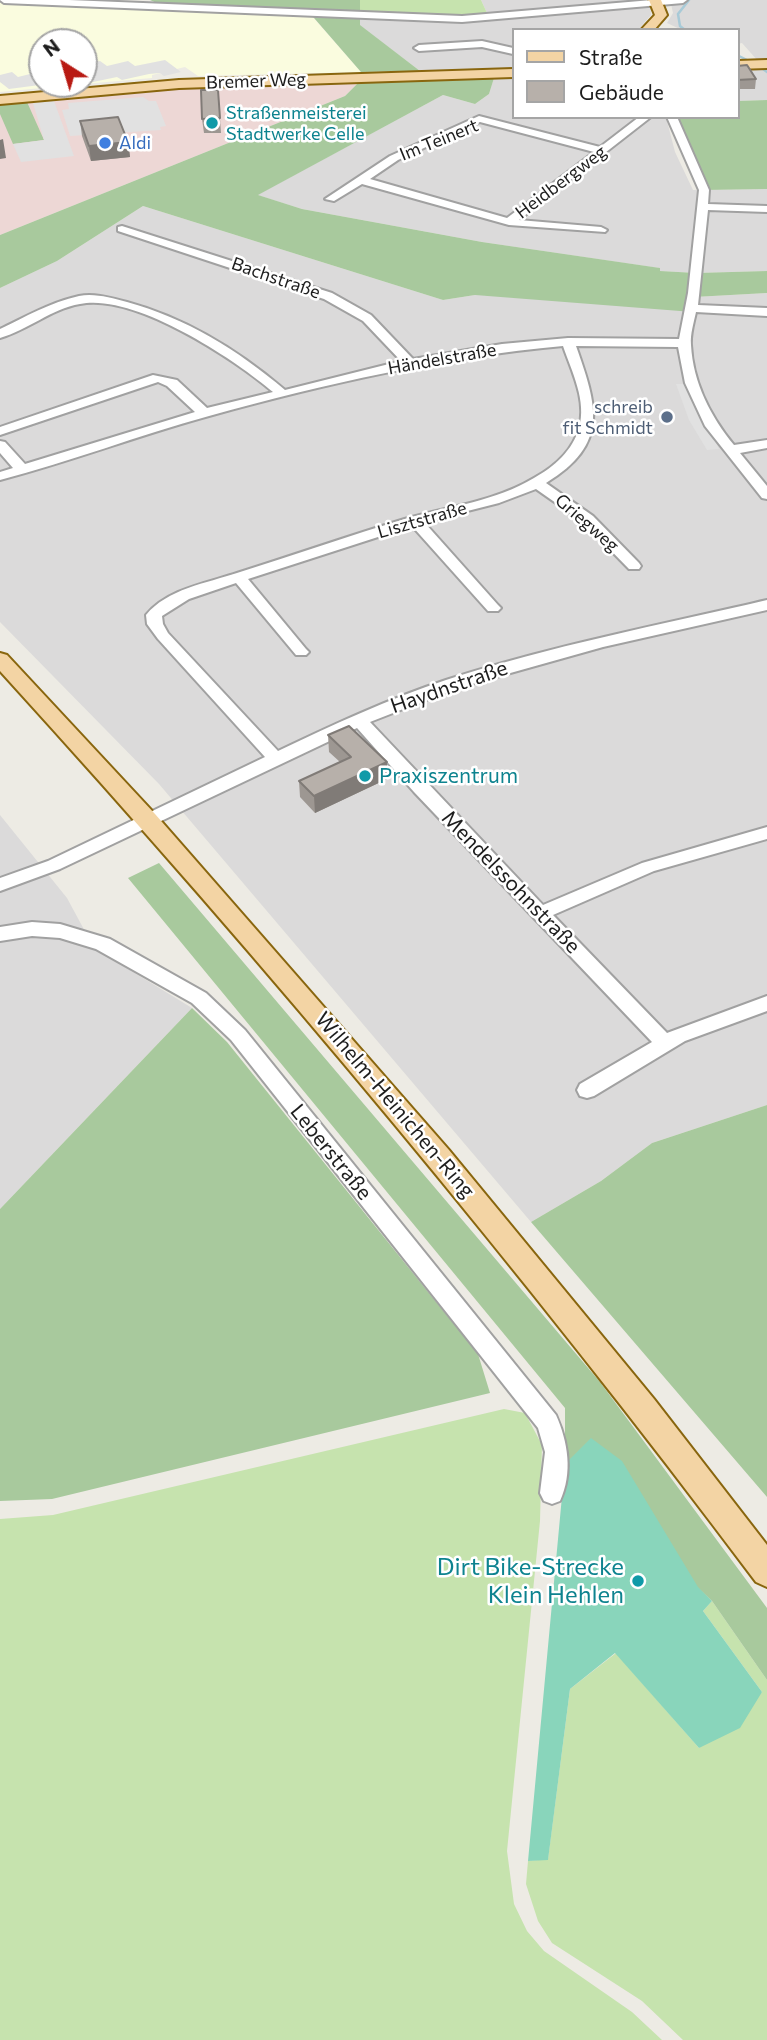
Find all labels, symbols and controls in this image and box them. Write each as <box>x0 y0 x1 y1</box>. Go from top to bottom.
north arrow <box>28 28 98 98</box>
legend <box>512 28 739 119</box>
text: N <box>39 34 64 61</box>
text: Straße <box>579 44 643 69</box>
street label: Bremer Weg <box>206 68 306 94</box>
text: Gebäude <box>579 79 664 104</box>
place label: Straßenmeisterei Stadtwerke Celle <box>226 102 367 144</box>
street label: Im Teinert <box>397 114 481 166</box>
marker: Straßenmeisterei Stadtwerke Celle <box>204 115 220 131</box>
place label: Aldi <box>119 132 151 154</box>
marker: Aldi <box>97 135 113 151</box>
street label: Heidbergweg <box>511 141 611 223</box>
street label: Bachstraße <box>229 253 323 303</box>
street label: Händelstraße <box>386 339 498 379</box>
place label: schreib fit Schmidt <box>563 396 653 438</box>
marker: schreib fit Schmidt <box>659 409 675 425</box>
street label: Griegweg <box>551 489 623 557</box>
street label: Lisztstraße <box>375 497 469 543</box>
street label: Haydnstraße <box>387 655 511 719</box>
place label: Praxiszentrum <box>379 763 518 789</box>
marker: Praxiszentrum <box>357 768 373 784</box>
street label: Mendelssohnstraße <box>436 805 586 959</box>
street label: Wilhelm-Heinichen-Ring <box>310 1007 480 1203</box>
street label: Leberstraße <box>285 1099 377 1205</box>
place label: Dirt Bike-Strecke Klein Hehlen <box>437 1553 624 1609</box>
marker: Dirt Bike-Strecke Klein Hehlen <box>630 1573 646 1589</box>

